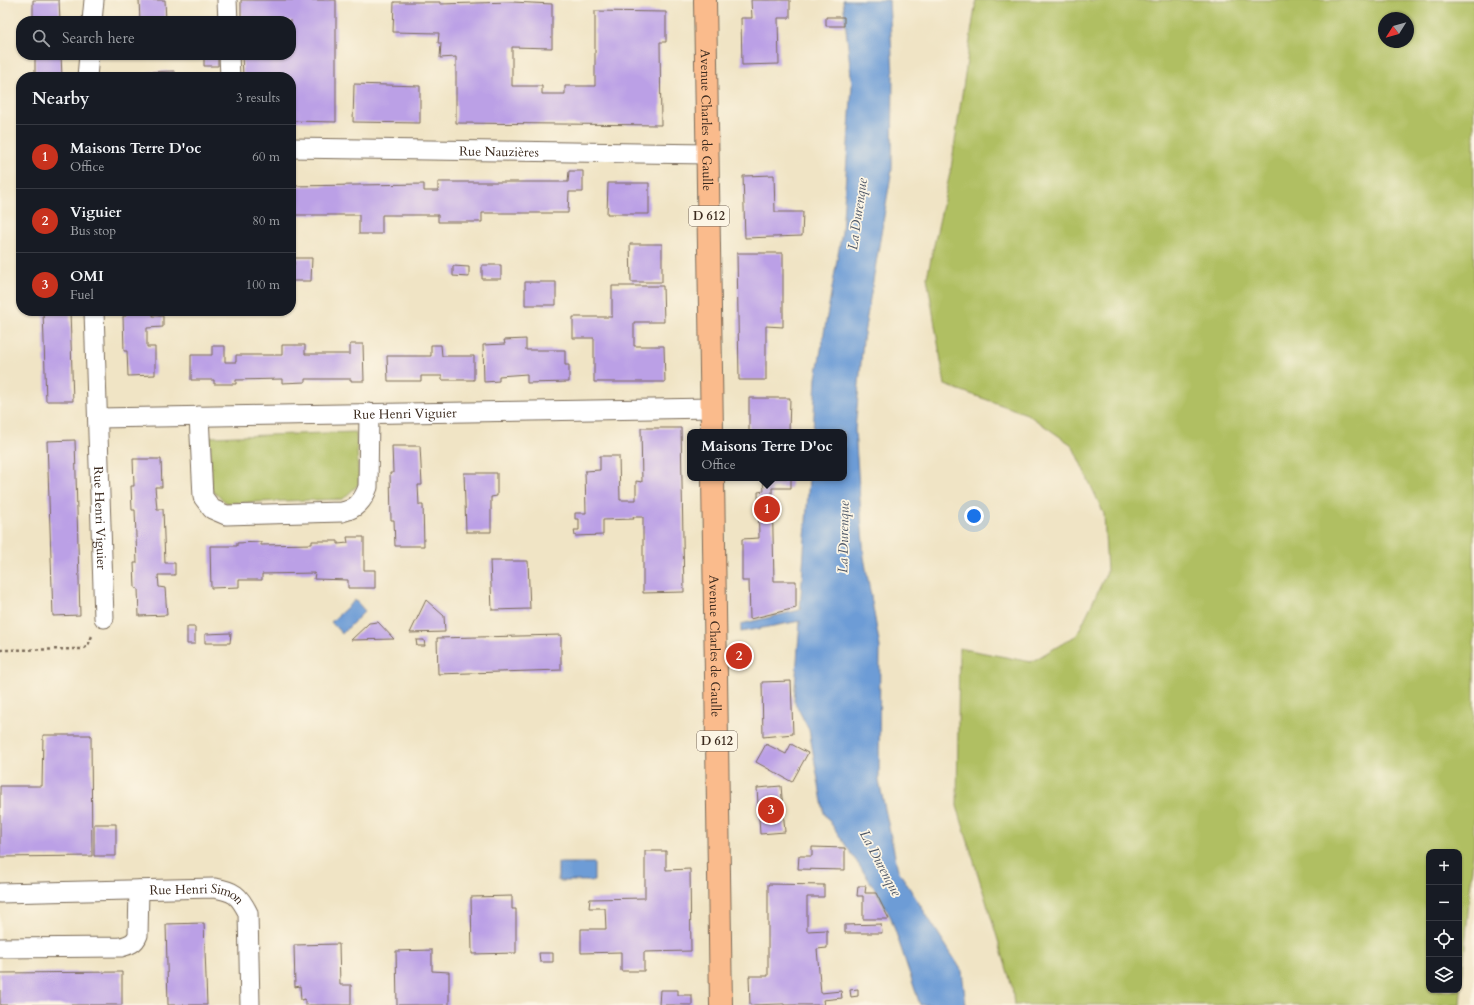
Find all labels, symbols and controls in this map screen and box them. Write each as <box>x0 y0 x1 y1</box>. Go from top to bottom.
north arrow <box>1378 12 1414 48</box>
search box <box>16 16 296 60</box>
icon: search <box>30 27 52 49</box>
text: Search here <box>62 28 135 48</box>
street label: Avenue Charles de Gaulle <box>696 49 716 191</box>
text: Nearby <box>32 87 89 110</box>
text: 3 results <box>236 89 280 107</box>
text: Maisons Terre D'oc <box>70 138 201 158</box>
street label: Rue Nauzières <box>459 142 539 162</box>
text: 1 <box>42 148 48 166</box>
text: 60 m <box>252 148 280 166</box>
text: Office <box>70 158 104 176</box>
water label: La Durenque <box>843 176 872 251</box>
text: Viguier <box>70 202 122 222</box>
road number: D 612 <box>689 206 729 226</box>
text: 2 <box>42 212 48 230</box>
text: 80 m <box>252 212 280 230</box>
text: Bus stop <box>70 222 116 240</box>
text: OMI <box>70 266 104 286</box>
text: 3 <box>42 276 48 294</box>
text: 100 m <box>246 276 280 294</box>
text: Fuel <box>70 286 94 304</box>
street label: Rue Henri Viguier <box>353 404 457 424</box>
popup <box>687 429 847 481</box>
text: Maisons Terre D'oc <box>701 436 833 456</box>
text: Office <box>701 456 736 474</box>
street label: Rue Henri Viguier <box>89 466 110 570</box>
pin: 1 <box>754 494 780 524</box>
water label: La Durenque <box>833 500 854 573</box>
your location <box>964 506 984 526</box>
street label: Avenue Charles de Gaulle <box>704 575 725 717</box>
pin: 2 <box>726 641 752 671</box>
road number: D 612 <box>697 731 737 751</box>
pin: 3 <box>758 795 784 825</box>
water label: La Durenque <box>855 827 906 900</box>
map controls <box>1426 849 1462 993</box>
button: + <box>1426 849 1462 885</box>
street label: Rue Henri Simon <box>149 880 249 909</box>
button: − <box>1426 885 1462 921</box>
button: locate <box>1426 921 1462 957</box>
button: layers <box>1426 957 1462 993</box>

